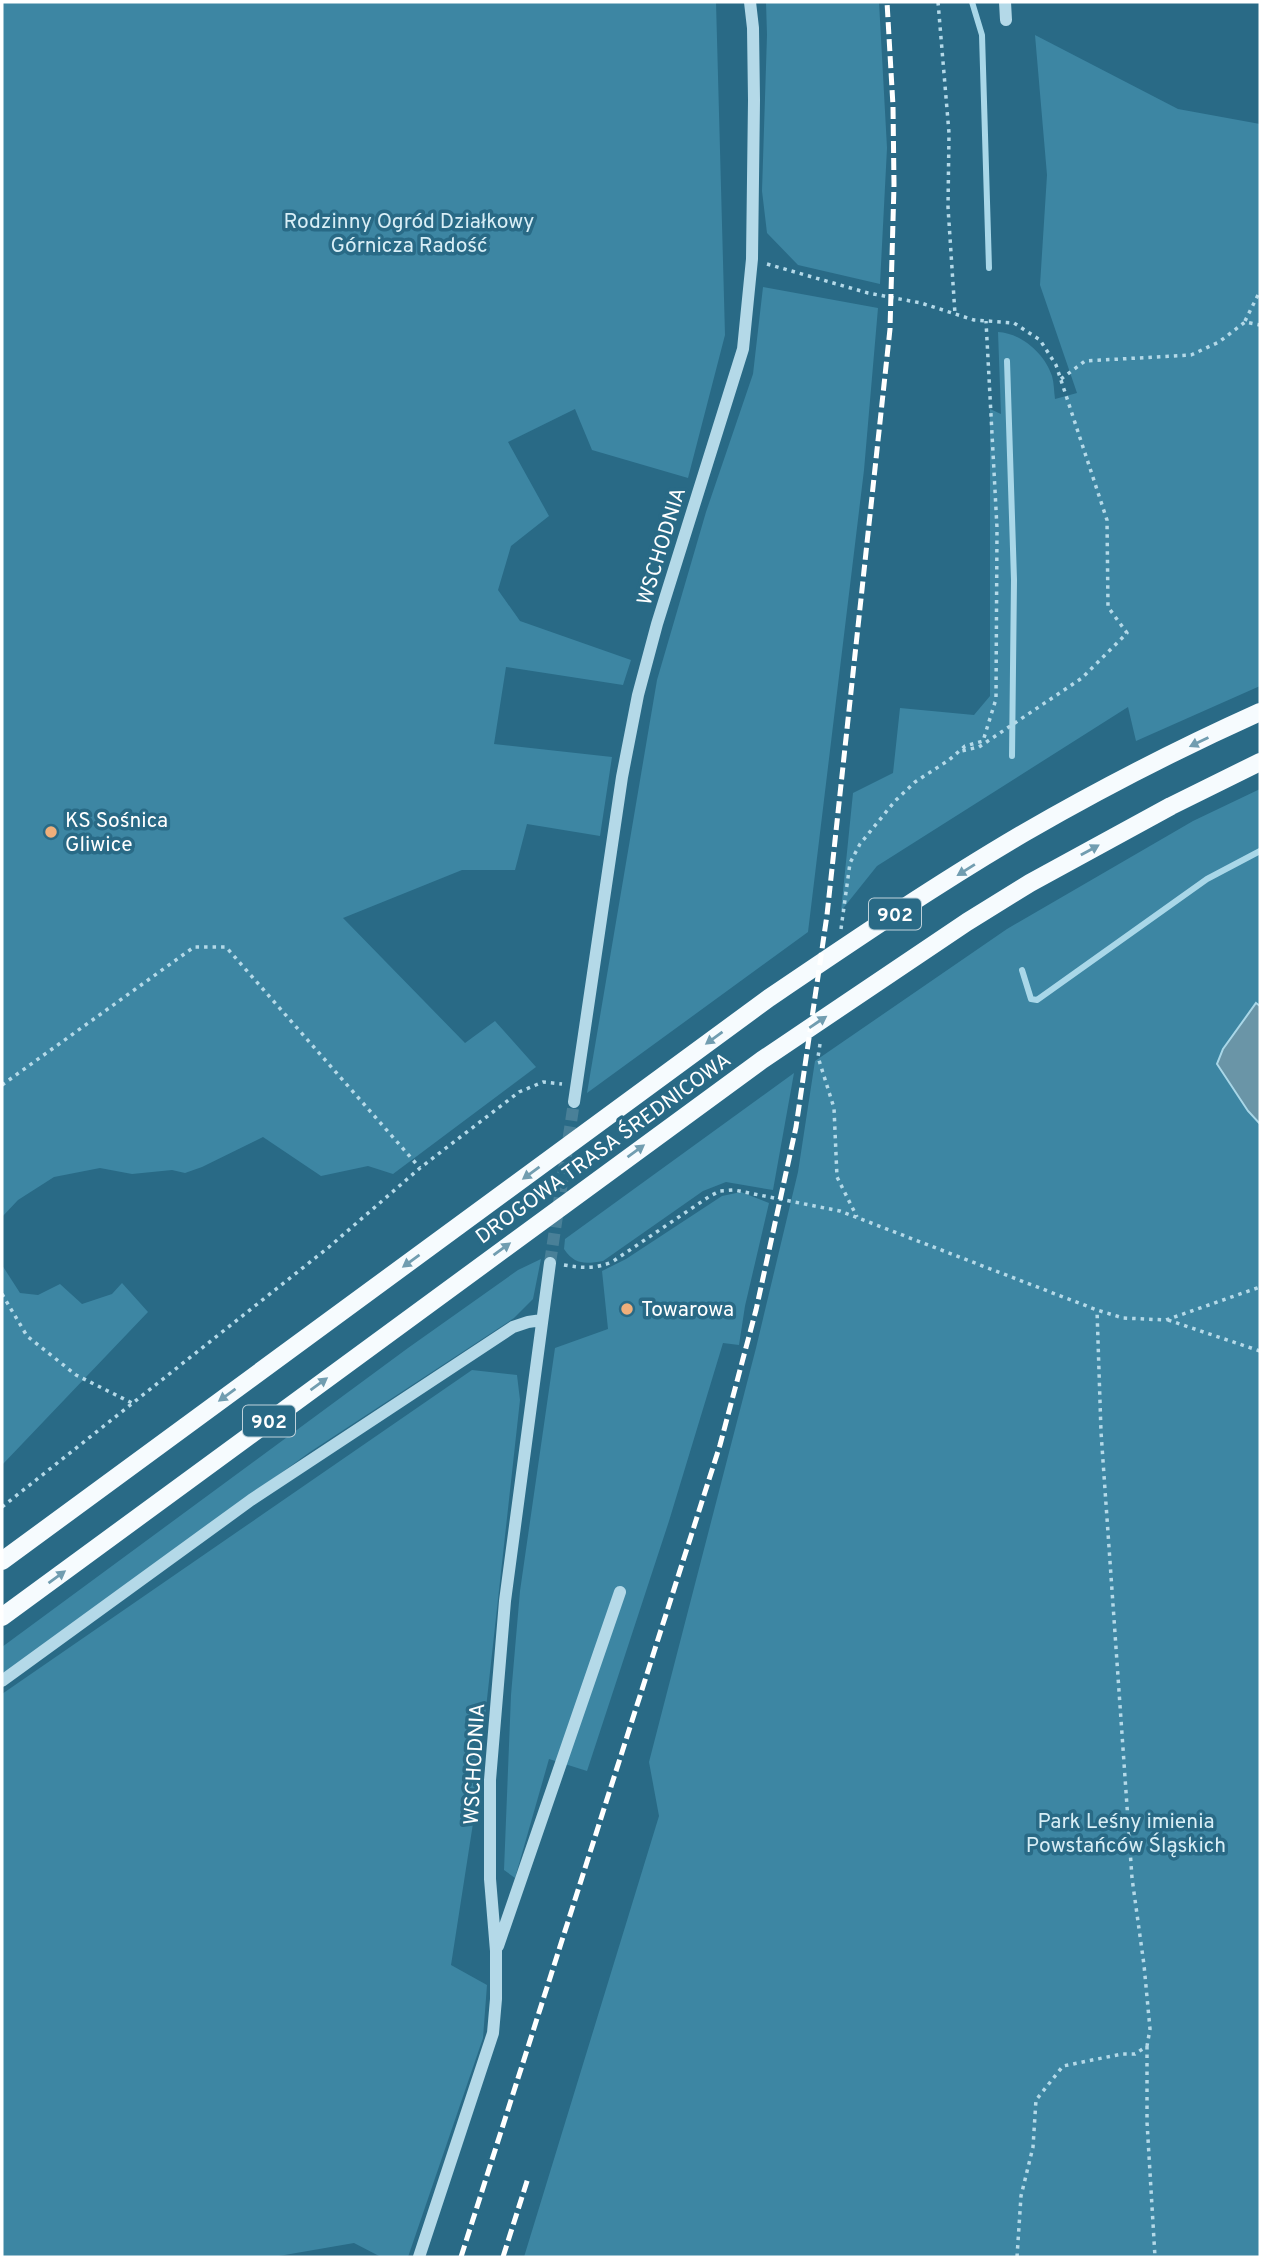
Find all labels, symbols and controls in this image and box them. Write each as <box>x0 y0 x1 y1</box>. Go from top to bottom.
park label: Rodzinny Ogród Działkowy Górnicza Radość <box>284 209 534 260</box>
street label: WSCHODNIA <box>632 484 693 609</box>
one-way arrow <box>1189 736 1209 747</box>
place label: KS Sośnica Gliwice <box>65 808 168 859</box>
marker: KS Sośnica Gliwice <box>43 824 59 840</box>
one-way arrow <box>1080 844 1099 856</box>
one-way arrow <box>956 863 975 876</box>
road number: 902 <box>869 898 921 930</box>
one-way arrow <box>809 1016 828 1029</box>
one-way arrow <box>705 1031 724 1045</box>
street label: DROGOWA TRASA ŚREDNICOWA <box>470 1047 737 1251</box>
one-way arrow <box>627 1144 645 1159</box>
one-way arrow <box>522 1166 540 1180</box>
one-way arrow <box>493 1242 511 1256</box>
one-way arrow <box>402 1254 420 1268</box>
place label: Towarowa <box>641 1297 734 1324</box>
marker: Towarowa <box>619 1301 635 1317</box>
one-way arrow <box>310 1377 328 1391</box>
one-way arrow <box>219 1388 237 1403</box>
road number: 902 <box>243 1406 295 1436</box>
one-way arrow <box>48 1570 66 1584</box>
street label: WSCHODNIA <box>459 1703 492 1826</box>
park label: Park Leśny imienia Powstańców Śląskich <box>1026 1809 1226 1860</box>

